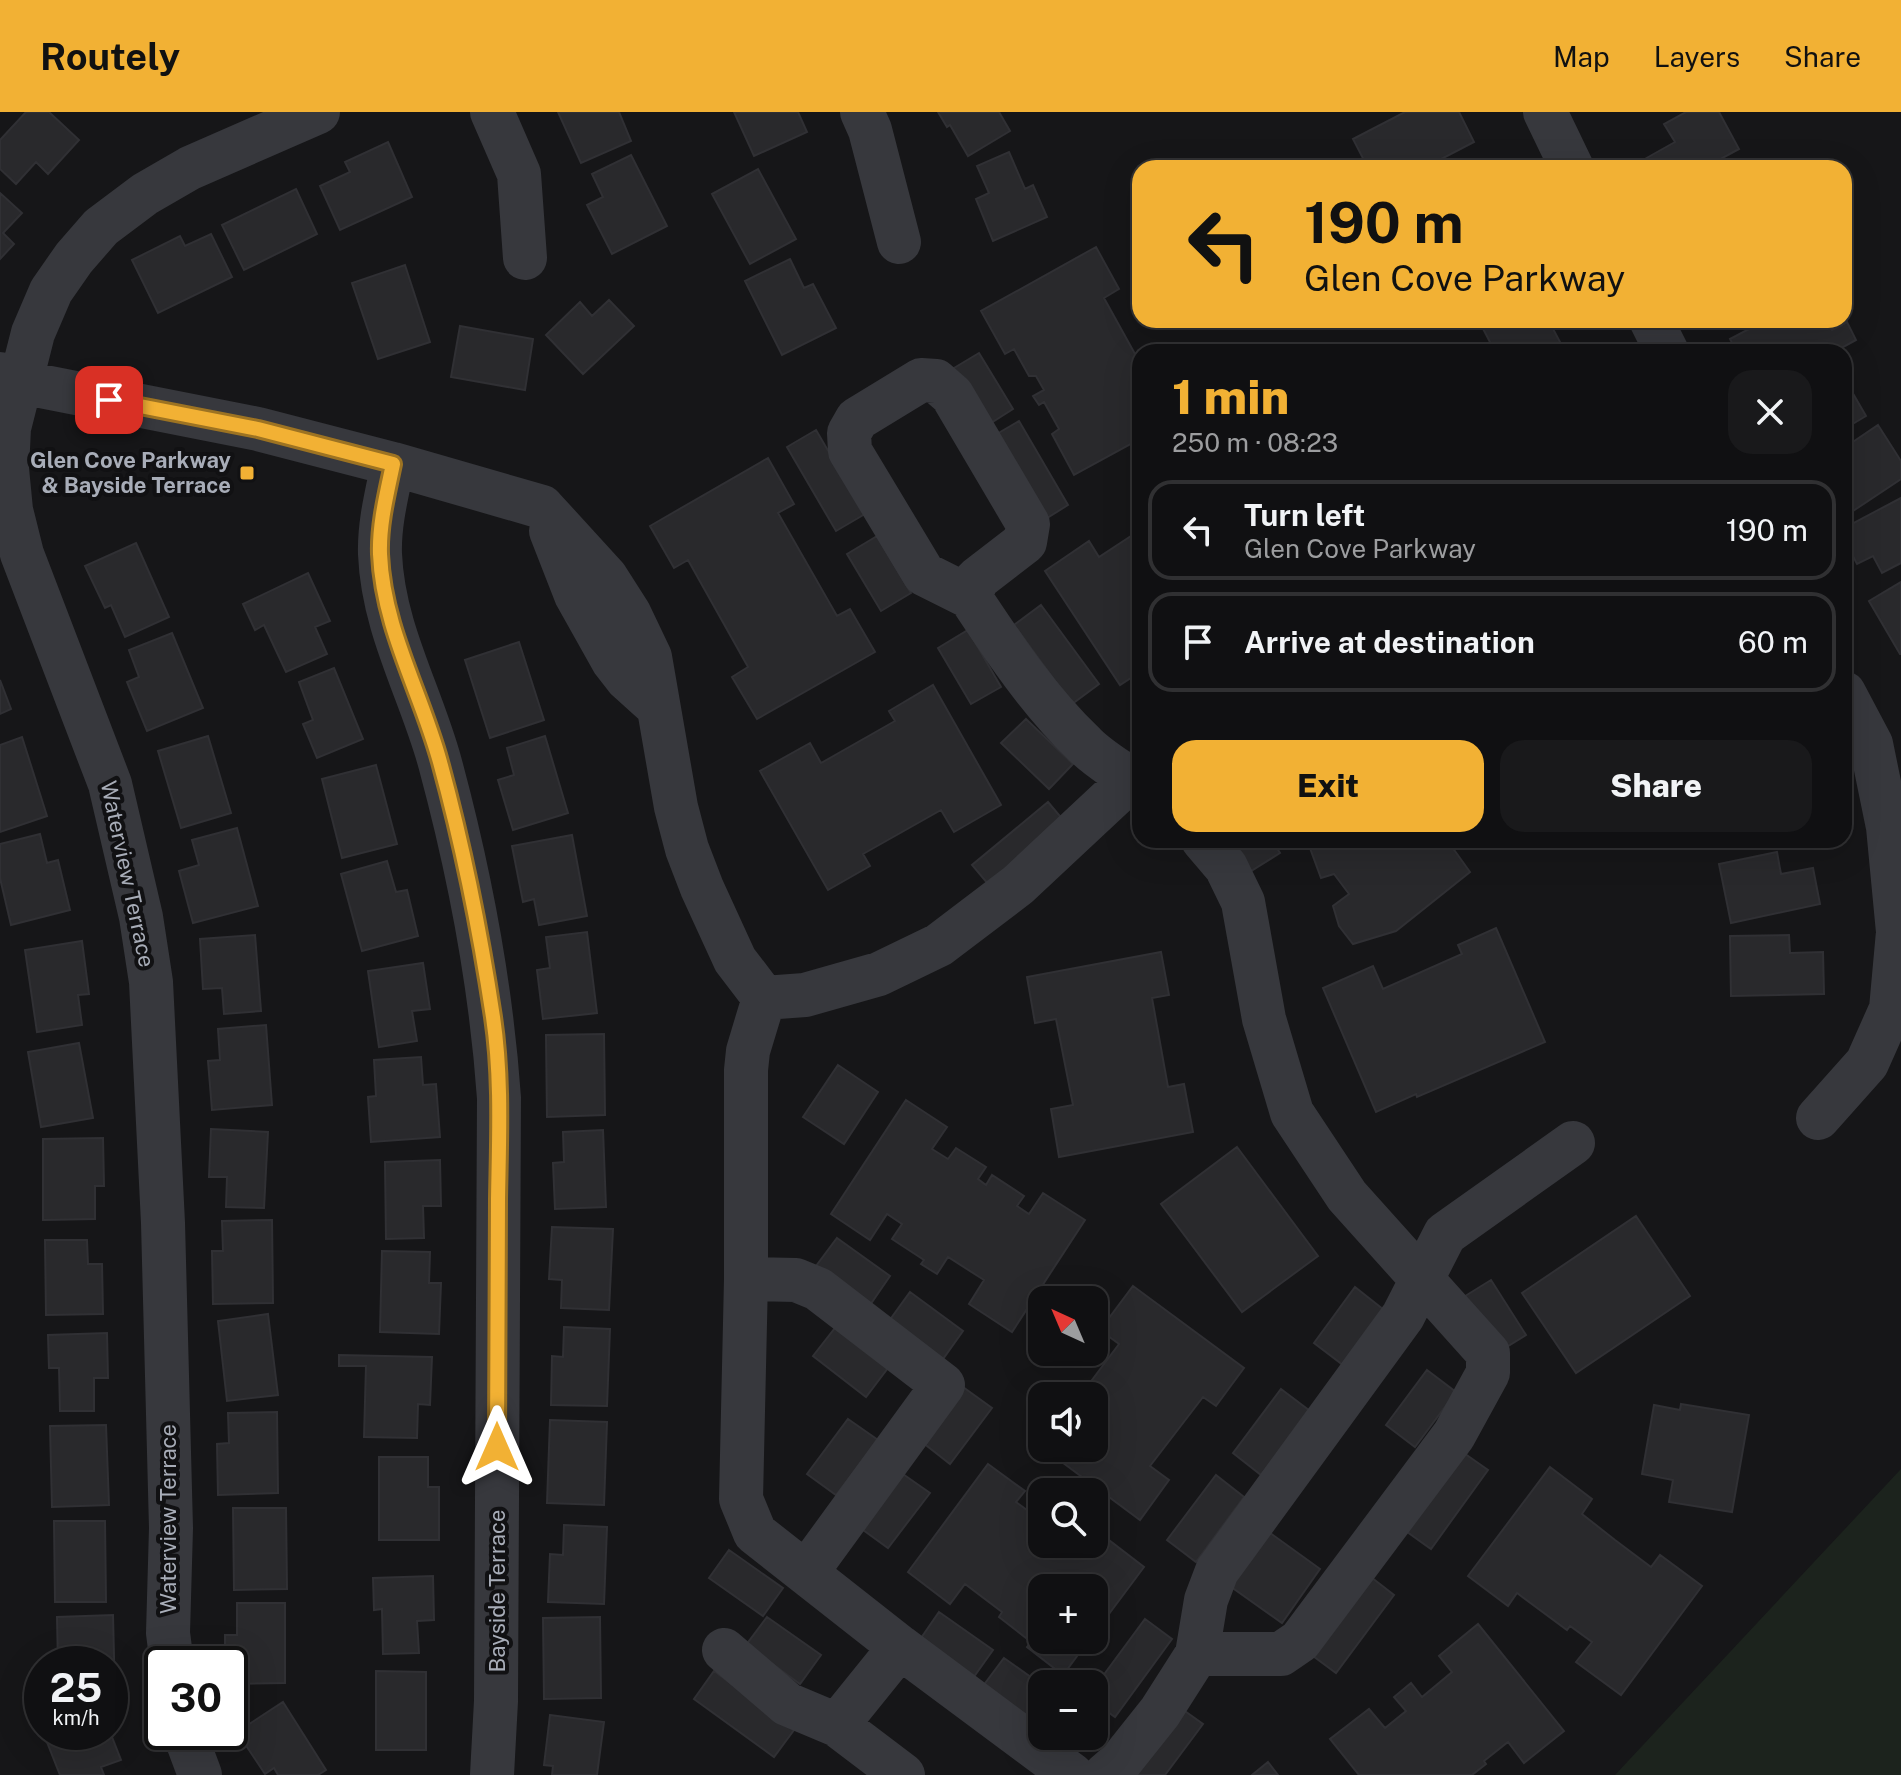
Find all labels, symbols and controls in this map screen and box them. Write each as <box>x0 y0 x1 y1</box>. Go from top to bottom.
text: Routely <box>40 34 180 79</box>
text: Map <box>1553 40 1610 73</box>
text: Layers <box>1654 40 1740 73</box>
text: Share <box>1784 40 1861 73</box>
text: 190 m <box>1304 190 1464 256</box>
icon: left <box>1172 192 1276 296</box>
text: Glen Cove Parkway <box>1304 257 1625 299</box>
pin <box>75 366 143 434</box>
text: 1 min <box>1172 368 1289 425</box>
button: close <box>1728 370 1812 454</box>
icon: arrive <box>87 378 131 422</box>
text: 250 m · 08:23 <box>1172 427 1338 458</box>
place label: Glen Cove Parkway & Bayside Terrace <box>30 447 232 498</box>
marker: Glen Cove Parkway & Bayside Terrace <box>238 464 256 482</box>
text: Turn left <box>1244 497 1365 533</box>
icon: left <box>1176 508 1220 552</box>
text: 190 m <box>1726 512 1808 548</box>
text: Glen Cove Parkway <box>1244 533 1476 564</box>
icon: arrive <box>1176 620 1220 664</box>
text: Arrive at destination <box>1244 624 1535 660</box>
text: 60 m <box>1738 624 1808 660</box>
button: Exit <box>1172 740 1484 832</box>
button: Share <box>1500 740 1812 832</box>
street label: Waterview Terrace <box>96 778 160 970</box>
north arrow <box>1028 1286 1108 1366</box>
map controls <box>1028 1286 1108 1750</box>
button: sound <box>1028 1382 1108 1462</box>
position arrow <box>455 1405 539 1489</box>
street label: Waterview Terrace <box>155 1424 181 1614</box>
button: search <box>1028 1478 1108 1558</box>
street label: Bayside Terrace <box>484 1510 510 1672</box>
button: + <box>1028 1574 1108 1654</box>
speed limit sign: 30 <box>144 1646 248 1750</box>
text: 25 <box>50 1664 102 1711</box>
button: − <box>1028 1670 1108 1750</box>
text: km/h <box>52 1706 100 1730</box>

